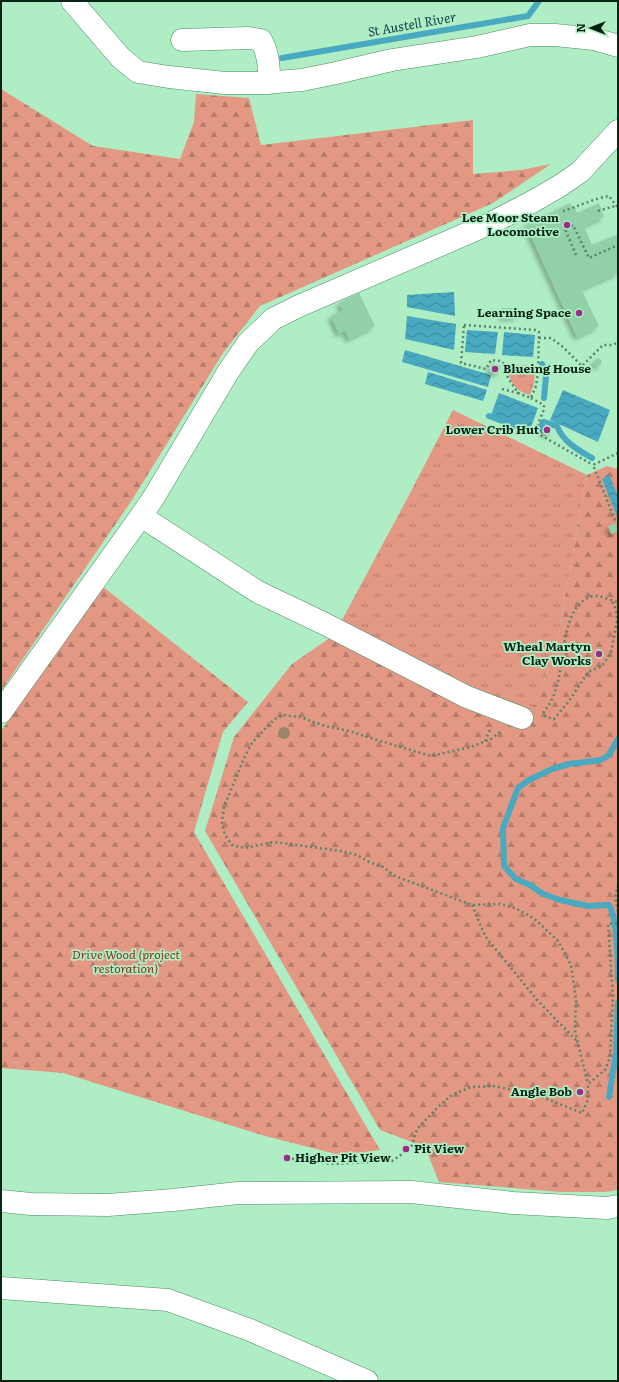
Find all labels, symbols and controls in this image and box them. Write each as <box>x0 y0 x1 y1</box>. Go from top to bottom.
water label: St Austell River <box>366 6 458 41</box>
north arrow <box>571 8 611 48</box>
text: N <box>572 23 588 33</box>
place label: Lee Moor Steam Locomotive <box>462 208 559 240</box>
marker: Lee Moor Steam Locomotive <box>562 220 572 230</box>
place label: Learning Space <box>477 303 571 321</box>
marker: Learning Space <box>574 308 584 318</box>
place label: Blueing House <box>503 359 591 377</box>
marker: Blueing House <box>490 364 500 374</box>
place label: Lower Crib Hut <box>445 420 540 438</box>
marker: Lower Crib Hut <box>542 425 552 435</box>
place label: Wheal Martyn Clay Works <box>503 637 592 669</box>
marker: Wheal Martyn Clay Works <box>594 649 604 659</box>
park label: Drive Wood (project restoration) <box>72 945 180 977</box>
place label: Angle Bob <box>511 1082 572 1100</box>
marker: Angle Bob <box>575 1087 585 1097</box>
place label: Pit View <box>414 1139 465 1157</box>
marker: Pit View <box>401 1144 411 1154</box>
place label: Higher Pit View <box>295 1148 391 1166</box>
marker: Higher Pit View <box>282 1153 292 1163</box>

